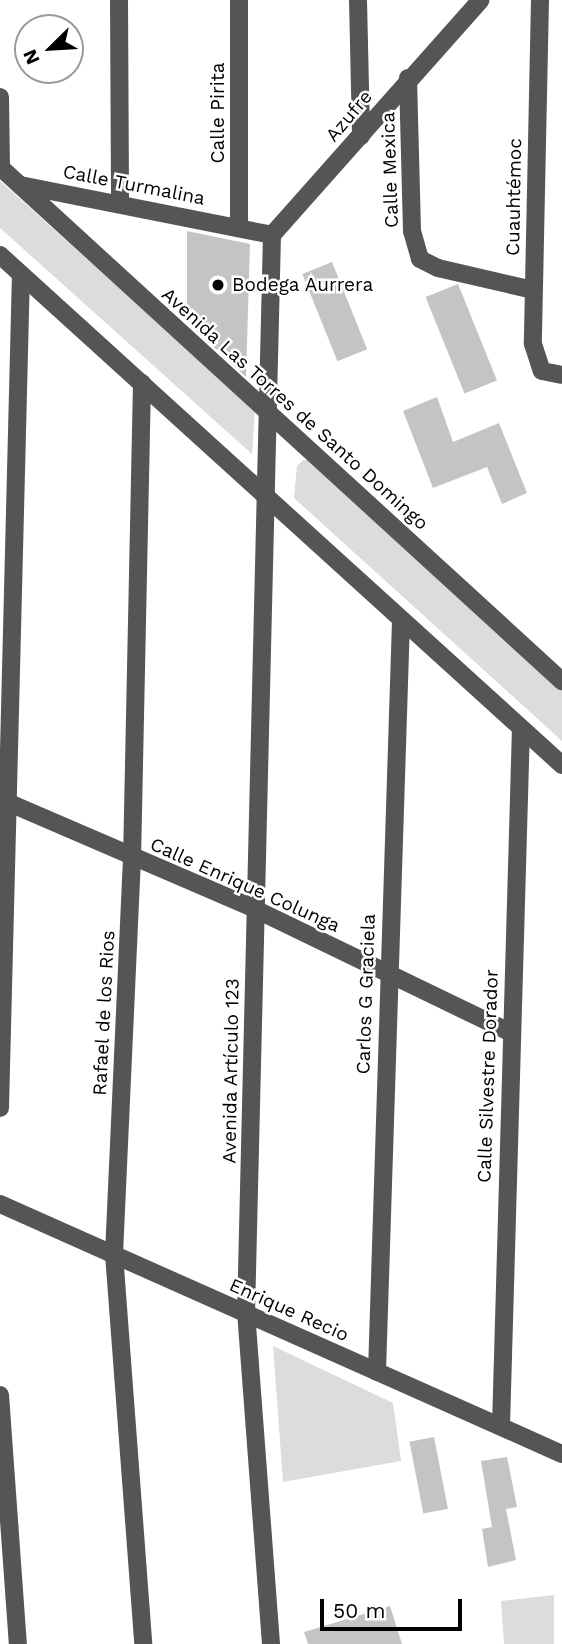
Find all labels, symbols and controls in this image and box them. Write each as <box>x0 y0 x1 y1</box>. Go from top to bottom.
north arrow <box>14 14 84 84</box>
text: N <box>18 46 45 68</box>
street label: Calle Pirita <box>207 62 229 164</box>
street label: Azufre <box>321 86 377 146</box>
street label: Calle Mexica <box>377 112 403 228</box>
street label: Cuauhtémoc <box>502 138 526 256</box>
street label: Calle Turmalina <box>61 160 207 210</box>
place label: Bodega Aurrera <box>232 274 375 296</box>
marker: Bodega Aurrera <box>210 277 226 293</box>
street label: Avenida Las Torres de Santo Domingo <box>157 283 433 535</box>
street label: Calle Enrique Colunga <box>147 833 343 937</box>
street label: Carlos G Graciela <box>352 913 380 1075</box>
street label: Rafael de los Rios <box>88 929 120 1097</box>
street label: Calle Silvestre Dorador <box>473 969 503 1183</box>
street label: Avenida Artículo 123 <box>218 977 244 1165</box>
street label: Enrique Recio <box>226 1274 352 1346</box>
scale bar <box>324 1584 466 1628</box>
text: 50 m <box>333 1598 385 1623</box>

